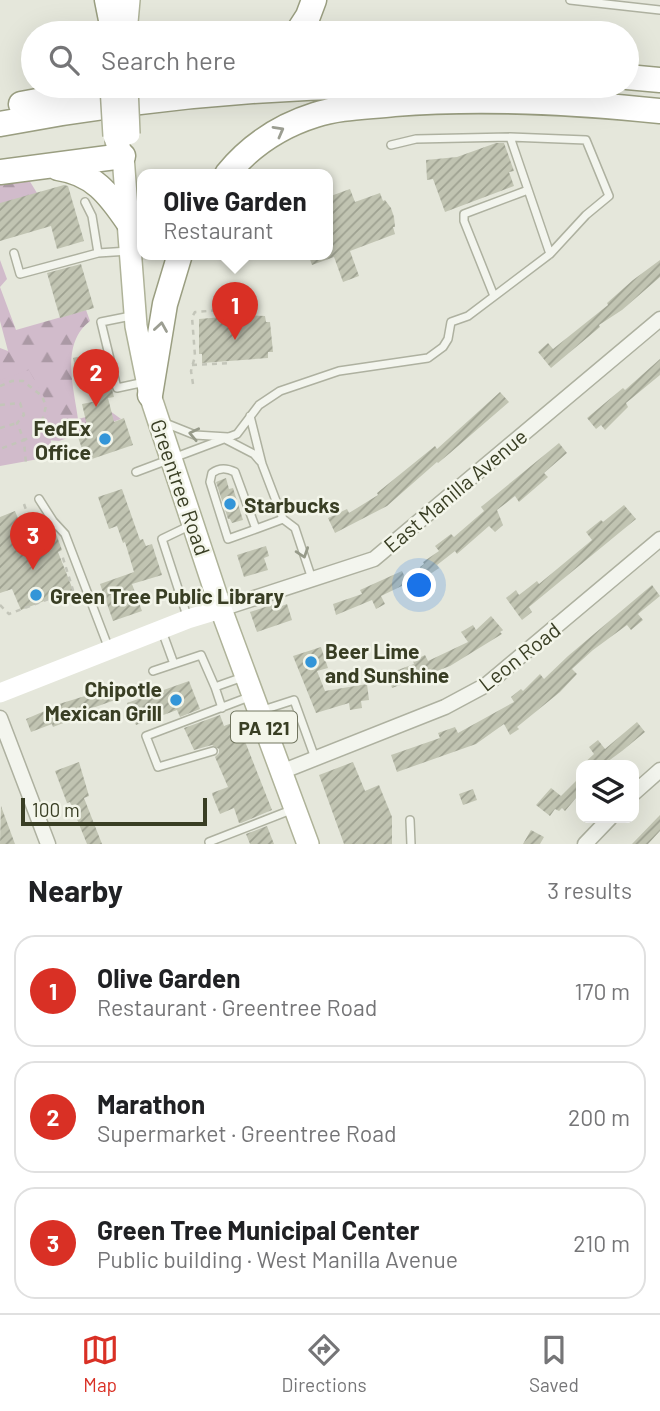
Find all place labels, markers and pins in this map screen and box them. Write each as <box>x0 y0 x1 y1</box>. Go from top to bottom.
pin: 1 <box>212 282 258 340</box>
pin: 2 <box>73 349 119 407</box>
place label: FedEx Office <box>34 415 91 464</box>
marker: FedEx Office <box>97 431 113 447</box>
place label: Starbucks <box>244 492 340 517</box>
marker: Starbucks <box>222 496 238 512</box>
pin: 3 <box>10 512 56 570</box>
place label: Green Tree Public Library <box>50 583 285 608</box>
marker: Green Tree Public Library <box>28 587 44 603</box>
place label: Beer Lime and Sunshine <box>325 638 449 687</box>
marker: Beer Lime and Sunshine <box>303 654 319 670</box>
place label: Chipotle Mexican Grill <box>45 676 162 725</box>
marker: Chipotle Mexican Grill <box>168 692 184 708</box>

